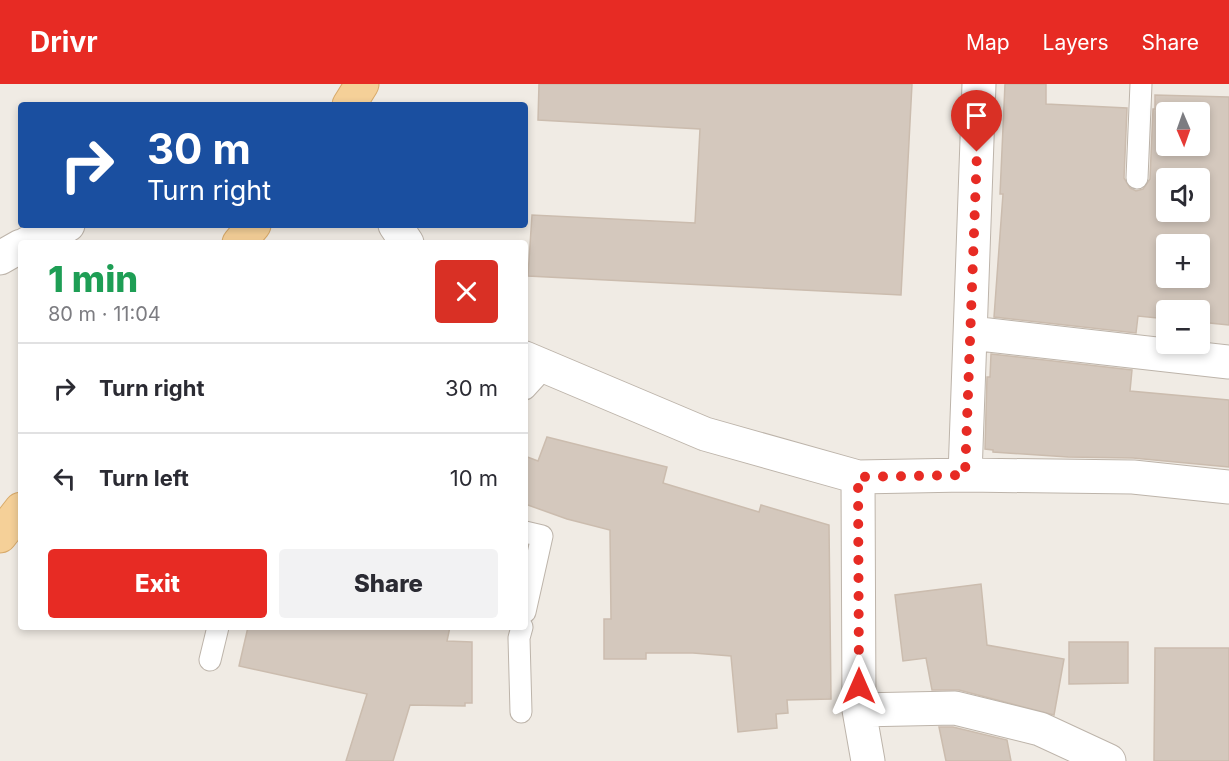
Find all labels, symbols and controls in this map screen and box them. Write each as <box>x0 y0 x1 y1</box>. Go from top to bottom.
text: Drivr <box>30 25 98 59</box>
text: Map <box>966 30 1010 55</box>
text: Layers <box>1043 30 1109 55</box>
text: Share <box>1142 30 1199 55</box>
pin <box>951 90 1002 152</box>
icon: arrive <box>960 99 993 132</box>
north arrow <box>1156 102 1210 156</box>
map controls <box>1156 102 1210 354</box>
text: 30 m <box>147 123 251 174</box>
icon: right <box>48 126 126 204</box>
button: sound <box>1156 168 1210 222</box>
text: Turn right <box>147 174 271 207</box>
button: + <box>1156 234 1210 288</box>
text: 1 min <box>48 257 138 301</box>
button: close <box>435 260 498 323</box>
button: − <box>1156 300 1210 354</box>
text: 80 m · 11:04 <box>48 302 161 326</box>
icon: right <box>48 372 81 405</box>
text: Turn right <box>99 375 205 401</box>
text: 30 m <box>445 375 498 401</box>
icon: left <box>48 462 81 495</box>
text: Turn left <box>99 465 189 491</box>
text: 10 m <box>450 465 498 491</box>
button: Exit <box>48 549 267 618</box>
button: Share <box>279 549 498 618</box>
position arrow <box>827 654 891 718</box>

